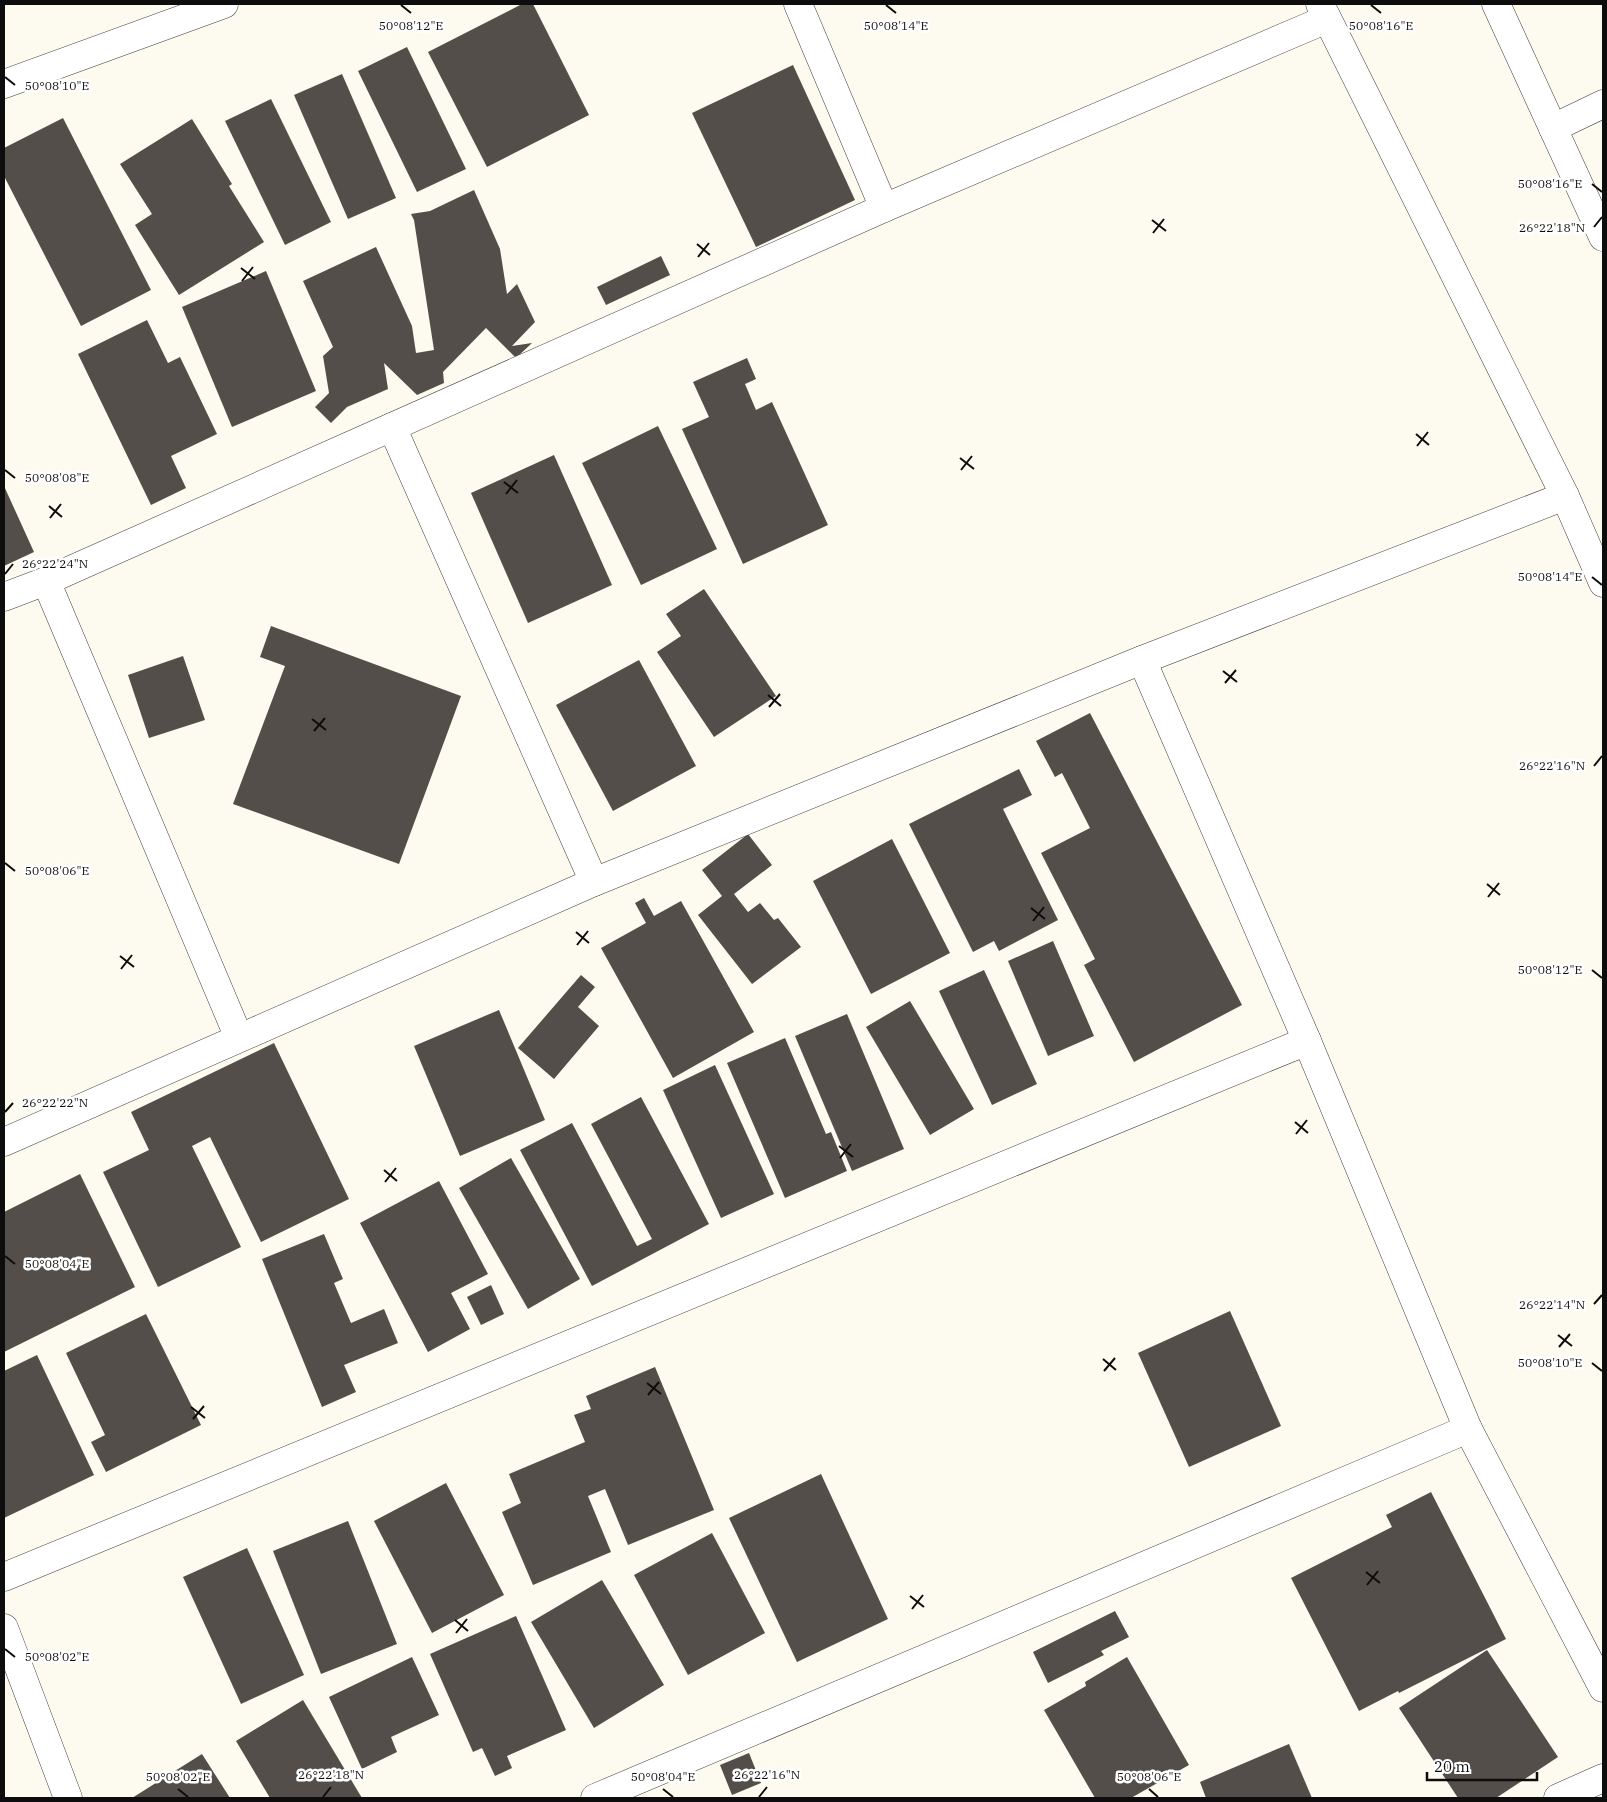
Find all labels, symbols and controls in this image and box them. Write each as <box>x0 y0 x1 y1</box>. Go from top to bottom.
text: 50°08'12"E <box>379 18 443 33</box>
text: 50°08'14"E <box>864 18 928 33</box>
text: 50°08'16"E <box>1349 18 1413 33</box>
text: 50°08'10"E <box>25 78 89 93</box>
text: 50°08'16"E <box>1518 176 1582 191</box>
text: 26°22'18"N <box>1519 220 1585 235</box>
text: 50°08'08"E <box>25 470 89 485</box>
text: 26°22'24"N <box>22 556 88 571</box>
text: 50°08'14"E <box>1518 569 1582 584</box>
text: 26°22'16"N <box>1519 758 1585 773</box>
text: 50°08'06"E <box>25 863 89 878</box>
text: 50°08'12"E <box>1518 962 1582 977</box>
text: 26°22'22"N <box>22 1095 88 1110</box>
text: 50°08'04"E <box>25 1256 89 1271</box>
text: 26°22'14"N <box>1519 1297 1585 1312</box>
text: 50°08'10"E <box>1518 1355 1582 1370</box>
text: 50°08'02"E <box>25 1649 89 1664</box>
scale bar <box>1427 1750 1537 1782</box>
text: 20 m <box>1434 1757 1470 1776</box>
text: 26°22'18"N <box>298 1767 364 1782</box>
text: 26°22'16"N <box>734 1767 800 1782</box>
text: 50°08'02"E <box>146 1769 210 1784</box>
text: 50°08'04"E <box>631 1769 695 1784</box>
text: 50°08'06"E <box>1117 1769 1181 1784</box>

